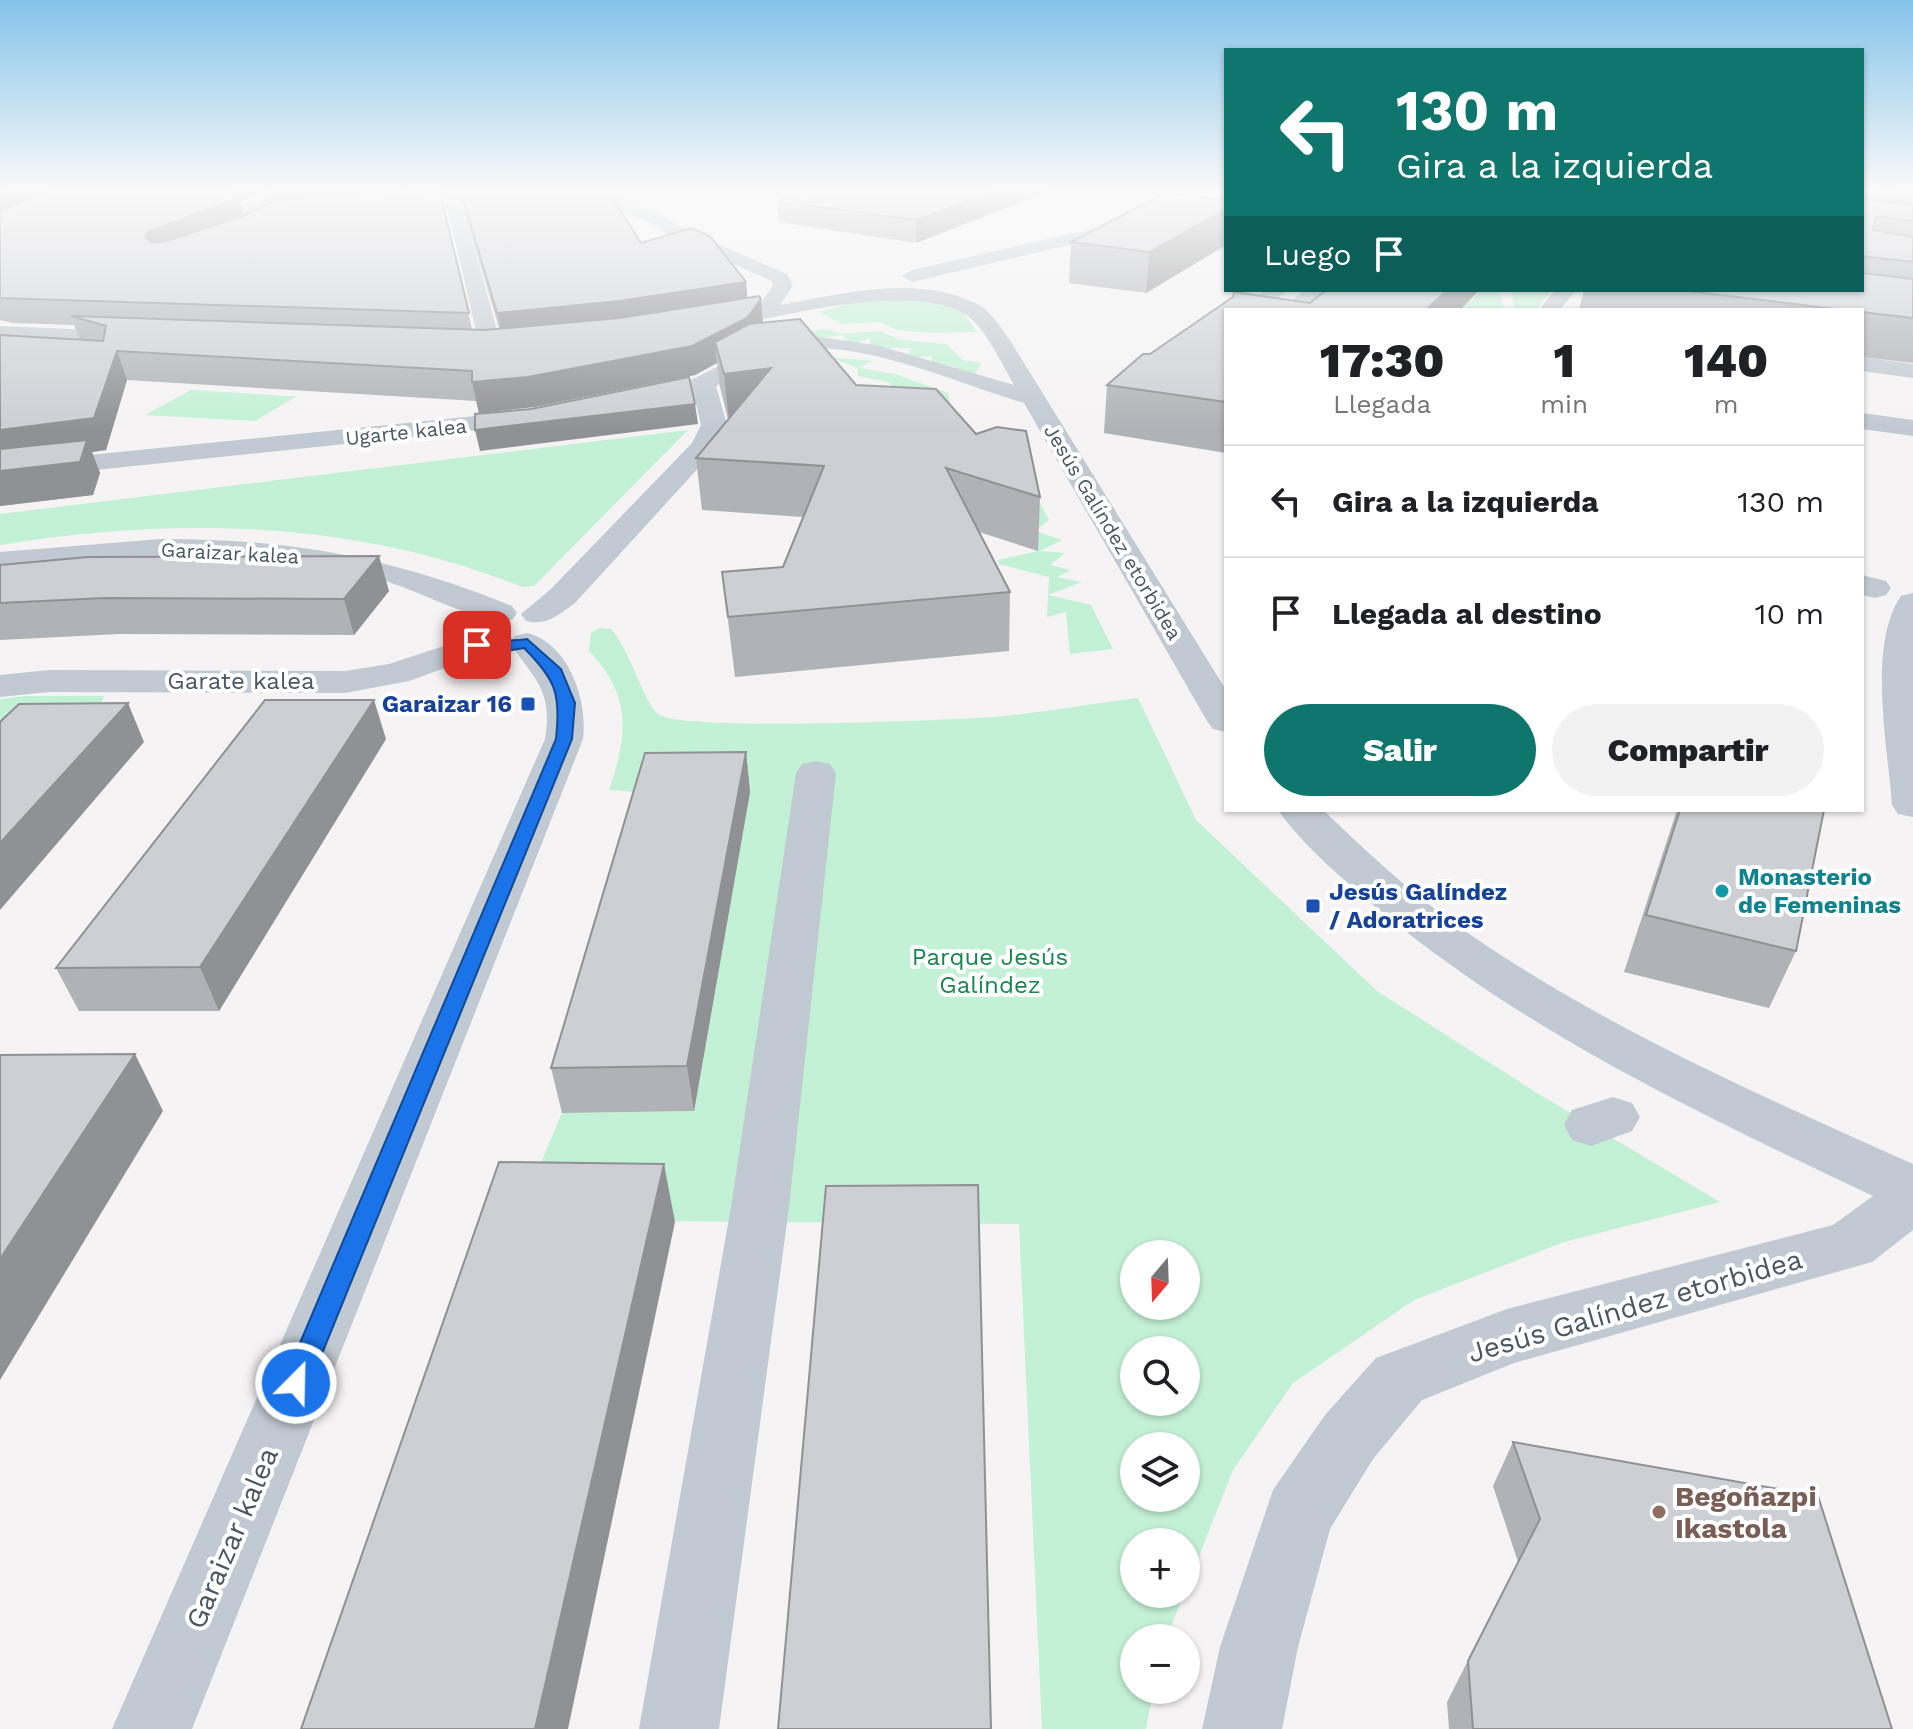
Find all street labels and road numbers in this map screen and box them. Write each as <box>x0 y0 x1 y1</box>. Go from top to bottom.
street label: Ugarte kalea <box>344 414 468 450</box>
street label: Jesús Galíndez etorbidea <box>1039 420 1187 644</box>
street label: Garaizar kalea <box>160 537 300 569</box>
street label: Garate kalea <box>167 667 315 695</box>
street label: Jesús Galíndez etorbidea <box>1464 1242 1806 1370</box>
street label: Garaizar kalea <box>179 1442 285 1634</box>

